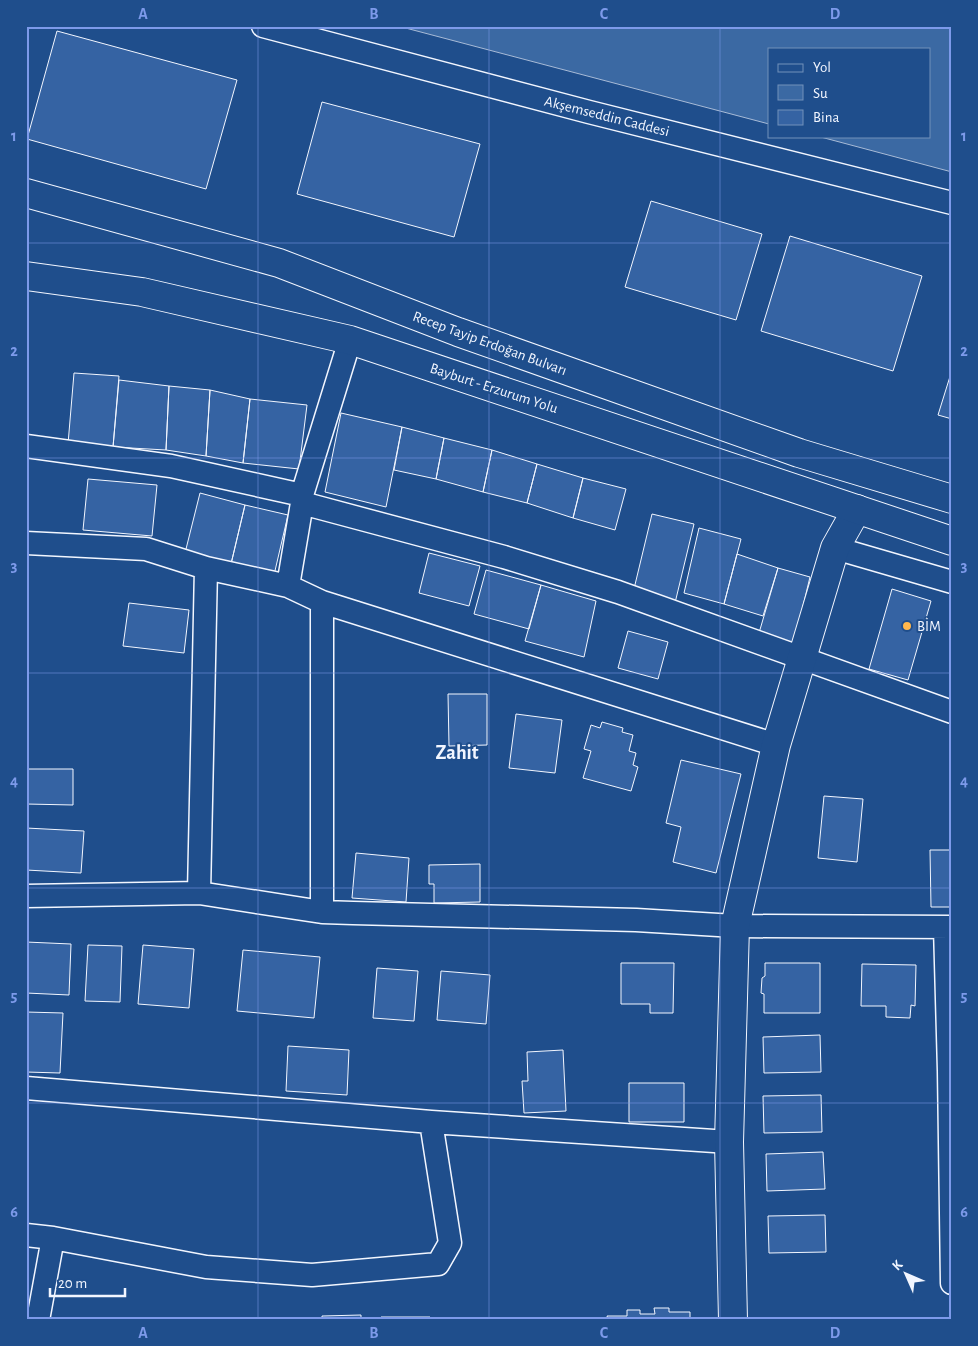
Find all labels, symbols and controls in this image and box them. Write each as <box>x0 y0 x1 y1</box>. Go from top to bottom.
text: A <box>138 6 148 22</box>
text: B <box>369 6 379 22</box>
text: C <box>600 6 609 22</box>
text: D <box>830 6 841 22</box>
legend <box>768 48 930 138</box>
text: Yol <box>813 60 831 75</box>
text: Su <box>813 86 828 101</box>
street label: Akşemseddin Caddesi <box>543 94 671 139</box>
text: Bina <box>813 110 839 125</box>
text: 1 <box>11 128 17 144</box>
text: 1 <box>961 128 967 144</box>
street label: Recep Tayip Erdoğan Bulvarı <box>411 309 569 378</box>
text: 2 <box>10 343 18 359</box>
text: 2 <box>960 343 968 359</box>
street label: Bayburt - Erzurum Yolu <box>428 361 560 416</box>
text: 3 <box>11 558 18 574</box>
text: 3 <box>961 558 968 574</box>
place label: BİM <box>917 617 941 634</box>
marker: BİM <box>901 620 913 632</box>
district label: Zahit <box>435 743 479 763</box>
text: 4 <box>10 773 18 789</box>
text: 4 <box>960 773 968 789</box>
text: 5 <box>11 988 18 1004</box>
text: 5 <box>961 988 968 1004</box>
text: 6 <box>10 1204 18 1220</box>
text: 6 <box>960 1204 968 1220</box>
north arrow <box>880 1248 930 1298</box>
text: K <box>890 1257 906 1273</box>
scale bar <box>50 1266 125 1298</box>
text: 20 m <box>58 1276 87 1291</box>
text: A <box>138 1325 148 1341</box>
text: B <box>369 1325 379 1341</box>
text: C <box>600 1325 609 1341</box>
text: D <box>830 1325 841 1341</box>

